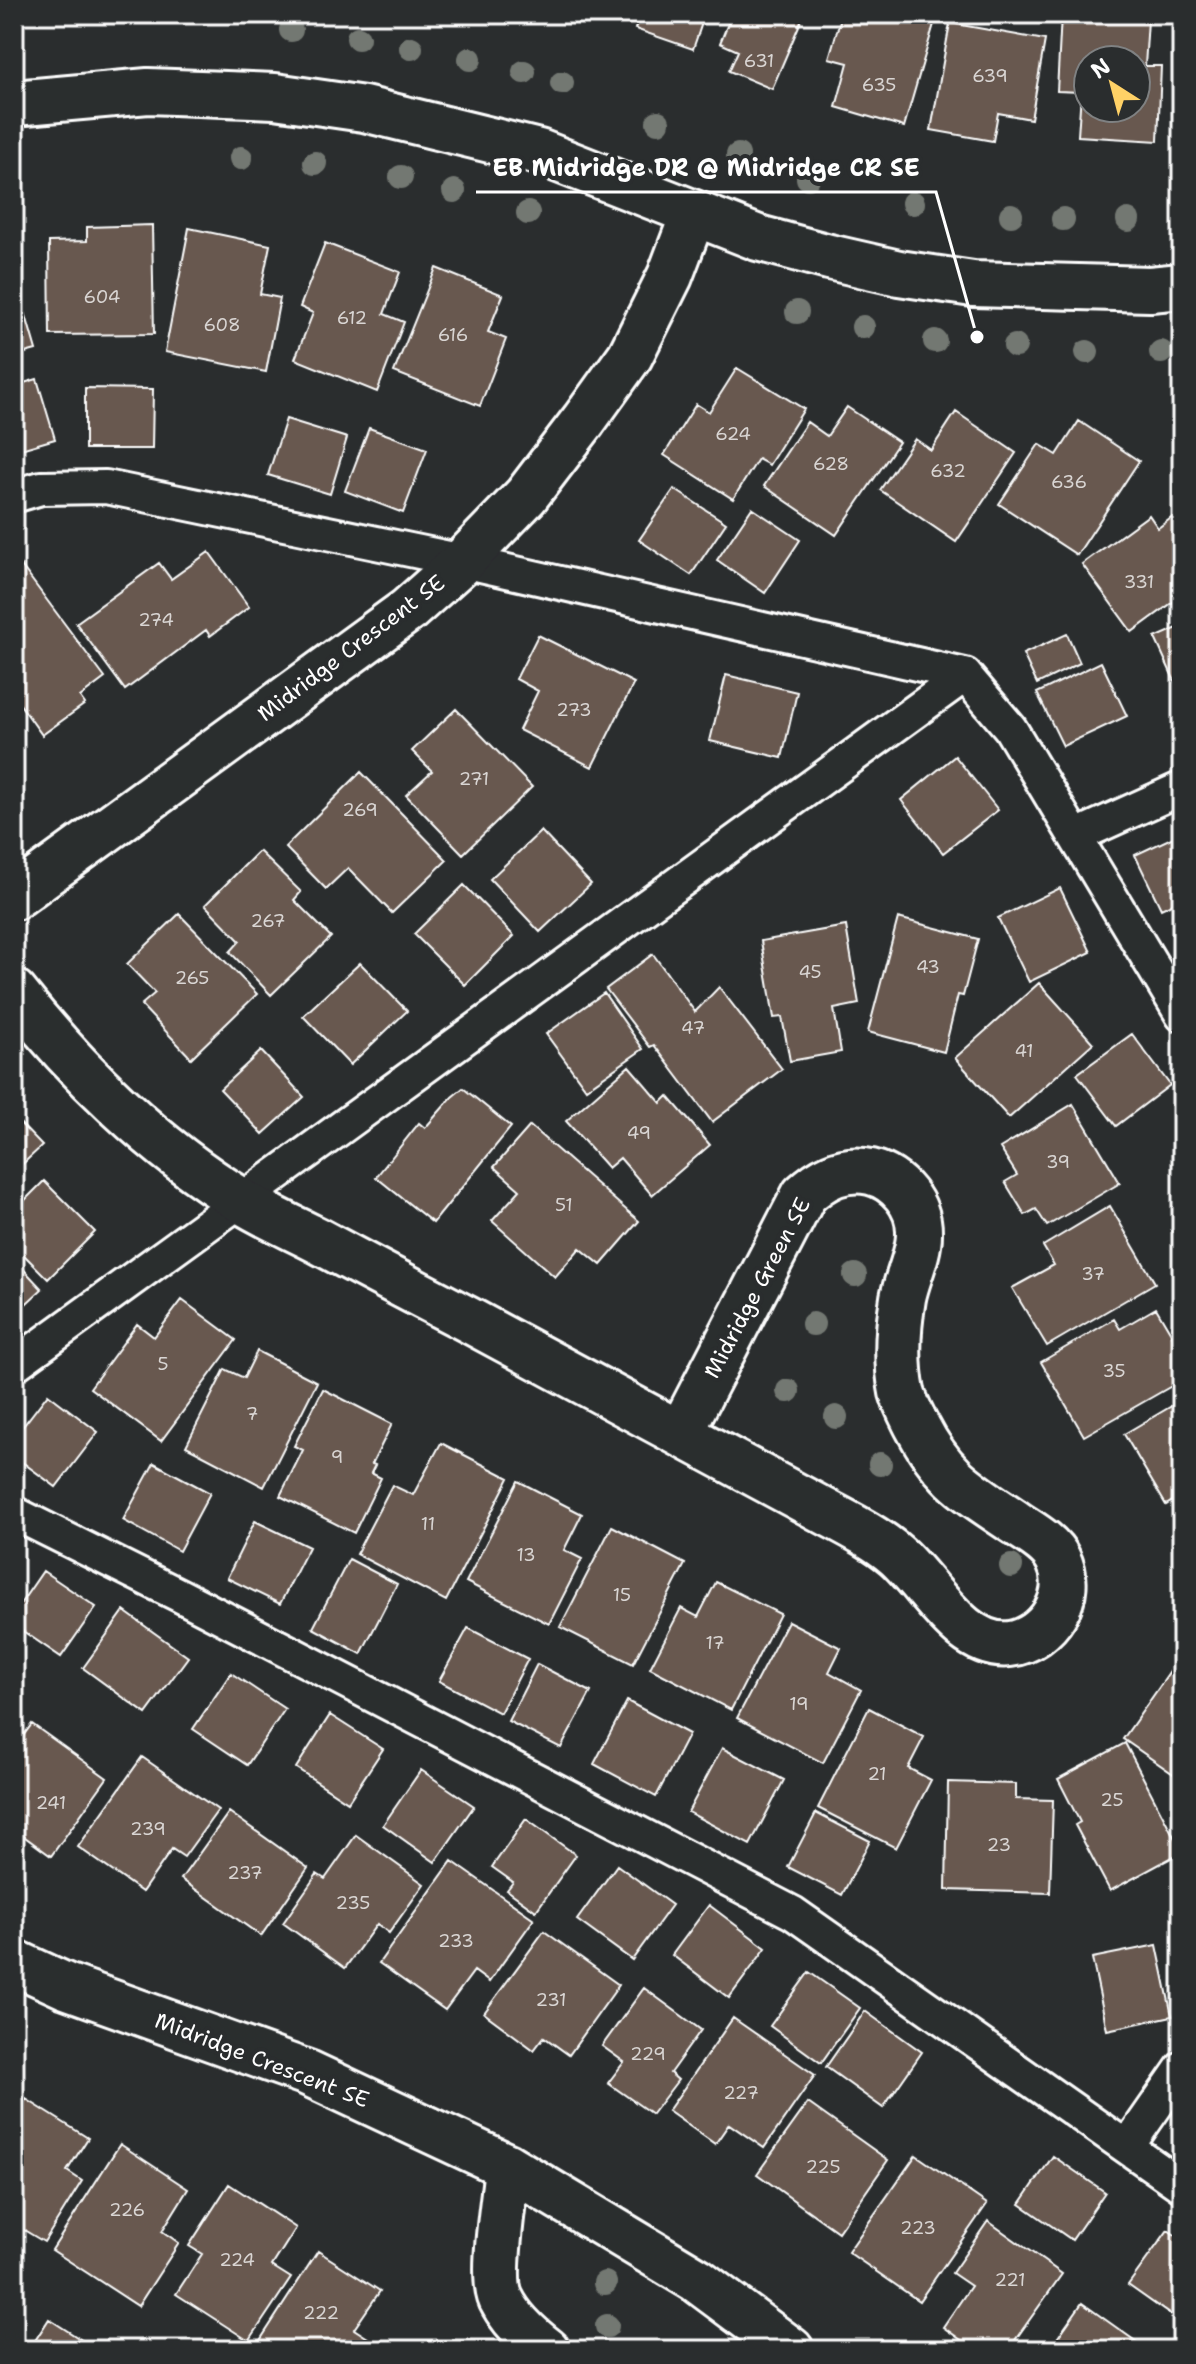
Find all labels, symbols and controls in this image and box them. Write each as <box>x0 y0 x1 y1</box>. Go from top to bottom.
north arrow <box>1072 44 1152 124</box>
house number: 631 <box>744 49 774 73</box>
text: N <box>1085 51 1116 85</box>
house number: 639 <box>972 64 1008 88</box>
house number: 635 <box>862 73 896 97</box>
callout: EB Midridge DR @ Midridge CR SE <box>476 144 936 192</box>
text: EB Midridge DR @ Midridge CR SE <box>492 152 920 184</box>
house number: 604 <box>84 285 120 309</box>
house number: 612 <box>337 306 367 330</box>
house number: 608 <box>203 313 241 337</box>
house number: 616 <box>438 323 468 347</box>
house number: 624 <box>715 422 751 446</box>
house number: 628 <box>813 452 849 476</box>
house number: 632 <box>930 459 966 483</box>
house number: 636 <box>1051 470 1087 494</box>
street label: Midridge Crescent SE <box>252 568 450 728</box>
house number: 331 <box>1124 570 1154 594</box>
house number: 274 <box>138 608 174 632</box>
house number: 273 <box>556 698 592 722</box>
house number: 271 <box>459 767 489 791</box>
house number: 269 <box>342 798 378 822</box>
house number: 267 <box>251 909 285 933</box>
house number: 43 <box>916 955 940 979</box>
house number: 45 <box>798 960 822 984</box>
house number: 265 <box>175 966 209 990</box>
house number: 47 <box>681 1016 705 1040</box>
house number: 41 <box>1014 1039 1034 1063</box>
house number: 49 <box>627 1121 651 1145</box>
house number: 39 <box>1046 1150 1070 1174</box>
house number: 51 <box>555 1193 573 1217</box>
street label: Midridge Green SE <box>697 1193 817 1383</box>
house number: 37 <box>1081 1262 1105 1286</box>
house number: 5 <box>157 1352 169 1376</box>
house number: 35 <box>1102 1359 1126 1383</box>
house number: 7 <box>246 1402 258 1426</box>
house number: 9 <box>331 1445 343 1469</box>
house number: 11 <box>421 1512 435 1536</box>
house number: 13 <box>516 1543 536 1567</box>
house number: 15 <box>613 1583 631 1607</box>
house number: 17 <box>705 1631 725 1655</box>
house number: 19 <box>789 1692 809 1716</box>
house number: 21 <box>867 1762 887 1786</box>
house number: 25 <box>1100 1788 1124 1812</box>
house number: 241 <box>36 1791 66 1815</box>
house number: 239 <box>130 1817 166 1841</box>
house number: 23 <box>987 1833 1011 1857</box>
house number: 237 <box>227 1861 263 1885</box>
house number: 235 <box>336 1891 370 1915</box>
house number: 233 <box>438 1929 474 1953</box>
house number: 231 <box>536 1988 566 2012</box>
street label: Midridge Crescent SE <box>151 2006 373 2114</box>
house number: 229 <box>630 2042 666 2066</box>
house number: 227 <box>723 2081 759 2105</box>
house number: 225 <box>806 2155 840 2179</box>
house number: 226 <box>109 2198 145 2222</box>
house number: 223 <box>900 2216 936 2240</box>
house number: 224 <box>219 2248 255 2272</box>
house number: 221 <box>995 2268 1025 2292</box>
house number: 222 <box>303 2301 339 2325</box>

